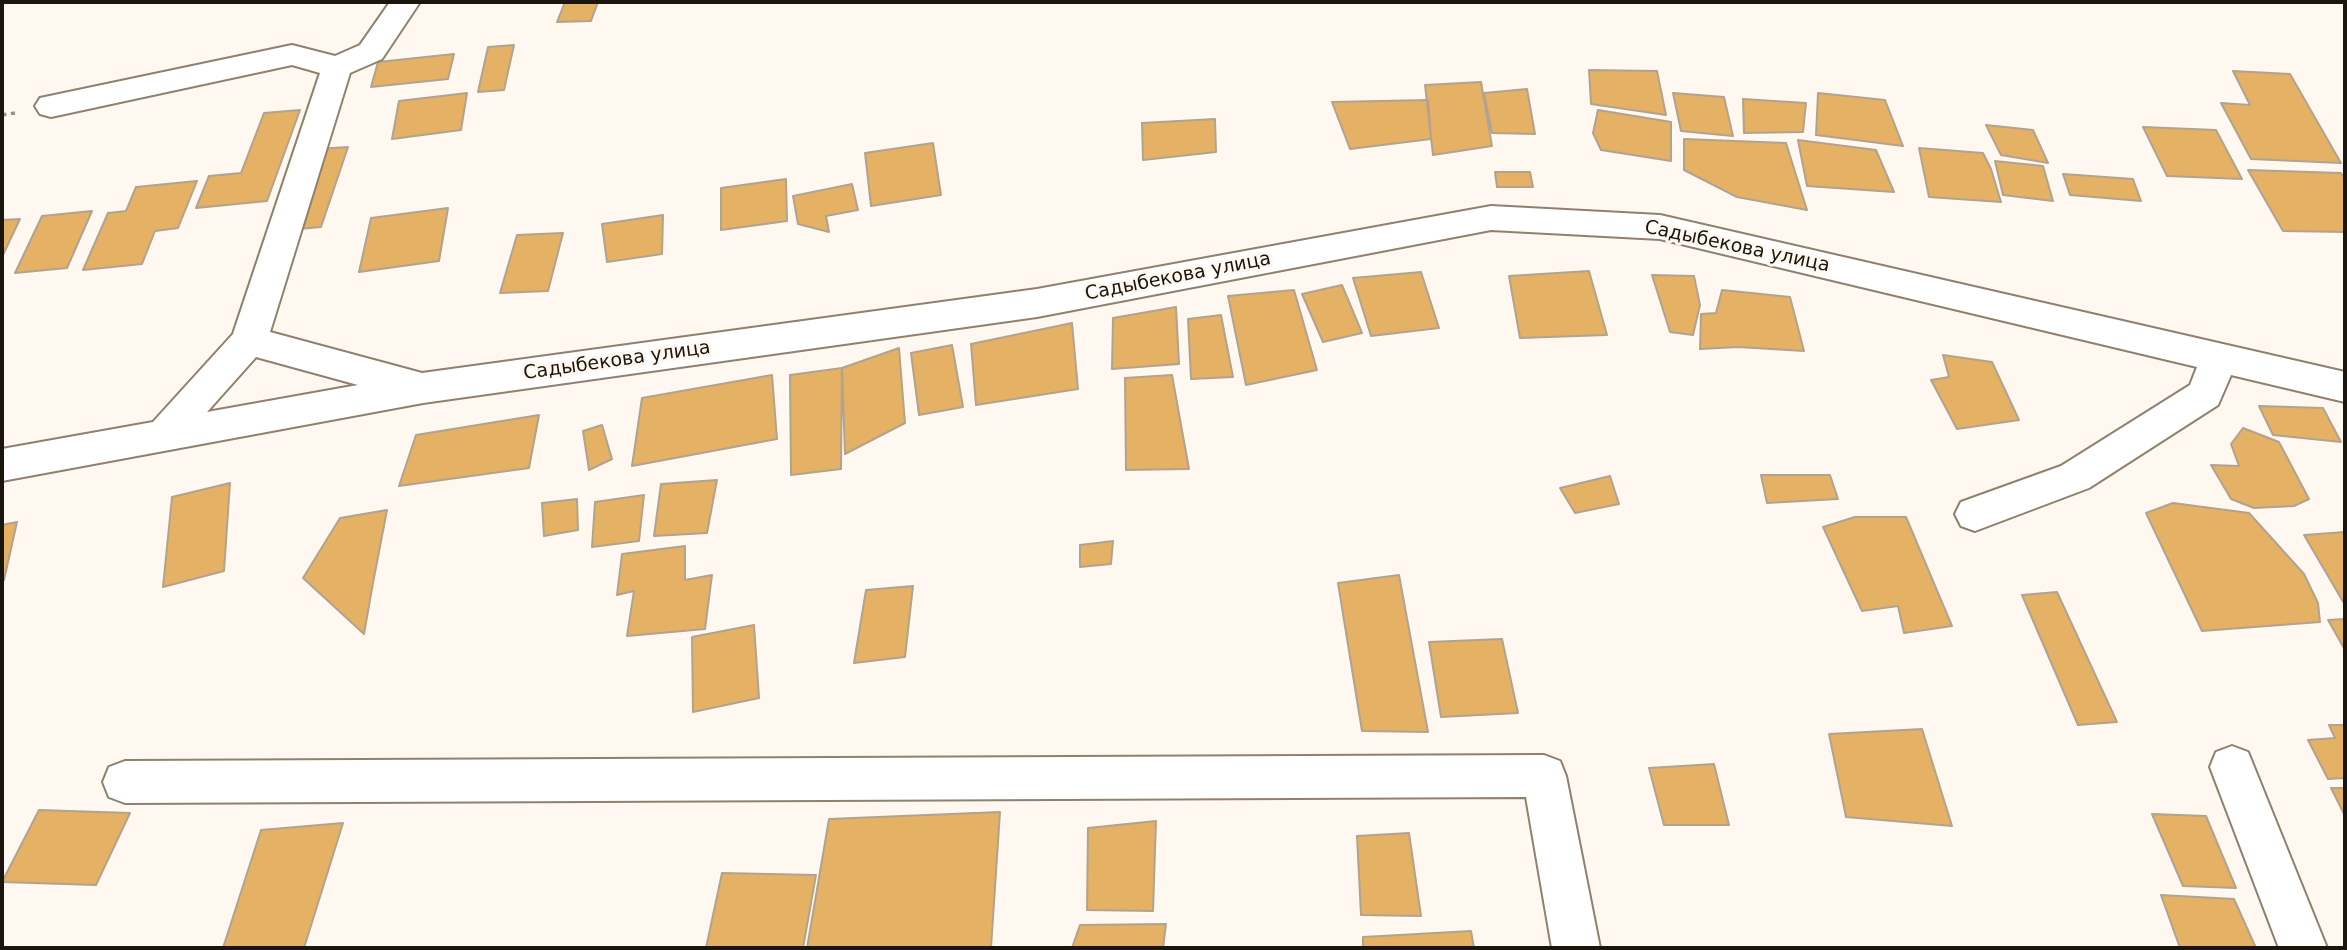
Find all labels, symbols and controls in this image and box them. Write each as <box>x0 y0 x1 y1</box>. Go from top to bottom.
street label: Садыбекова улица <box>1642 216 1832 278</box>
street label: Садыбекова улица <box>1083 248 1273 306</box>
street label: Садыбекова улица <box>522 337 712 385</box>

